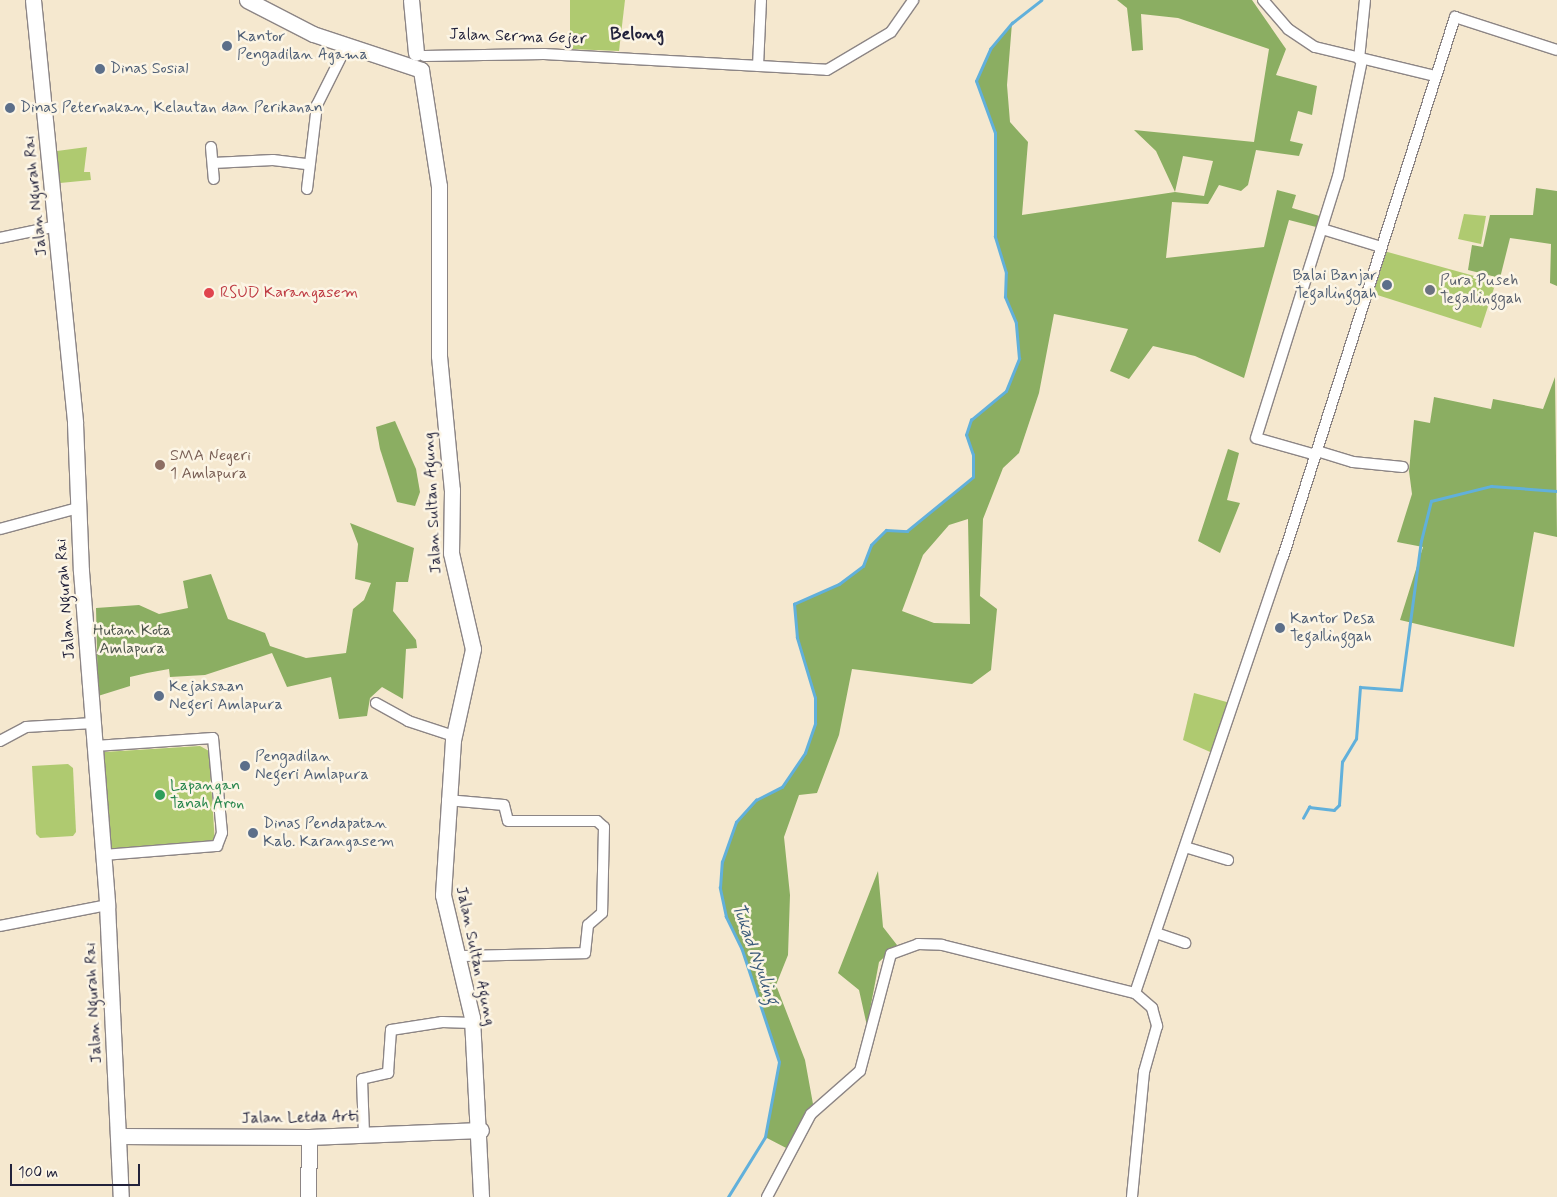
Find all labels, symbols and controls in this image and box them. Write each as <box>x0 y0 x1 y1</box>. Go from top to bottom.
district label: Belong <box>610 23 664 45</box>
street label: Jalan Serma Gejer <box>449 25 587 49</box>
place label: Kantor Pengadilan Agama <box>237 27 368 65</box>
marker: Kantor Pengadilan Agama <box>221 40 233 52</box>
place label: Dinas Sosial <box>110 59 191 79</box>
marker: Dinas Sosial <box>94 63 106 75</box>
place label: Dinas Peternakan, Kelautan dan Perikanan <box>20 98 318 118</box>
marker: Dinas Peternakan, Kelautan dan Perikanan <box>4 102 16 114</box>
street label: Jalan Ngurah Rai <box>20 135 52 257</box>
place label: Balai Banjar Tegallinggah <box>1292 266 1377 304</box>
place label: Pura Puseh Tegallinggah <box>1440 271 1522 309</box>
marker: Balai Banjar Tegallinggah <box>1381 279 1393 291</box>
place label: RSUD Karangasem <box>220 283 359 303</box>
marker: Pura Puseh Tegallinggah <box>1424 284 1436 296</box>
marker: RSUD Karangasem <box>202 286 216 300</box>
street label: Jalan Sultan Agung <box>420 436 446 570</box>
place label: SMA Negeri 1 Amlapura <box>170 446 253 484</box>
marker: SMA Negeri 1 Amlapura <box>154 459 166 471</box>
street label: Jalan Ngurah Rai <box>52 538 80 660</box>
place label: Kantor Desa Tegallinggah <box>1290 609 1376 647</box>
park label: Hutan Kota Amlapura <box>93 621 171 659</box>
marker: Kantor Desa Tegallinggah <box>1274 622 1286 634</box>
place label: Kejaksaan Negeri Amlapura <box>169 677 283 715</box>
marker: Kejaksaan Negeri Amlapura <box>153 690 165 702</box>
place label: Pengadilan Negeri Amlapura <box>255 747 369 785</box>
marker: Pengadilan Negeri Amlapura <box>239 760 251 772</box>
place label: Lapangan Tanah Aron <box>170 776 244 814</box>
marker: Lapangan Tanah Aron <box>154 789 166 801</box>
place label: Dinas Pendapatan Kab. Karangasem <box>263 814 394 852</box>
marker: Dinas Pendapatan Kab. Karangasem <box>247 827 259 839</box>
street label: Jalan Sultan Agung <box>452 889 498 1023</box>
water label: Tukad Nyuling <box>727 900 783 1008</box>
street label: Jalan Ngurah Rai <box>81 942 107 1064</box>
street label: Jalan Letda Arti <box>241 1107 359 1129</box>
scale bar <box>12 1154 142 1186</box>
text: 100 m <box>18 1163 58 1183</box>

